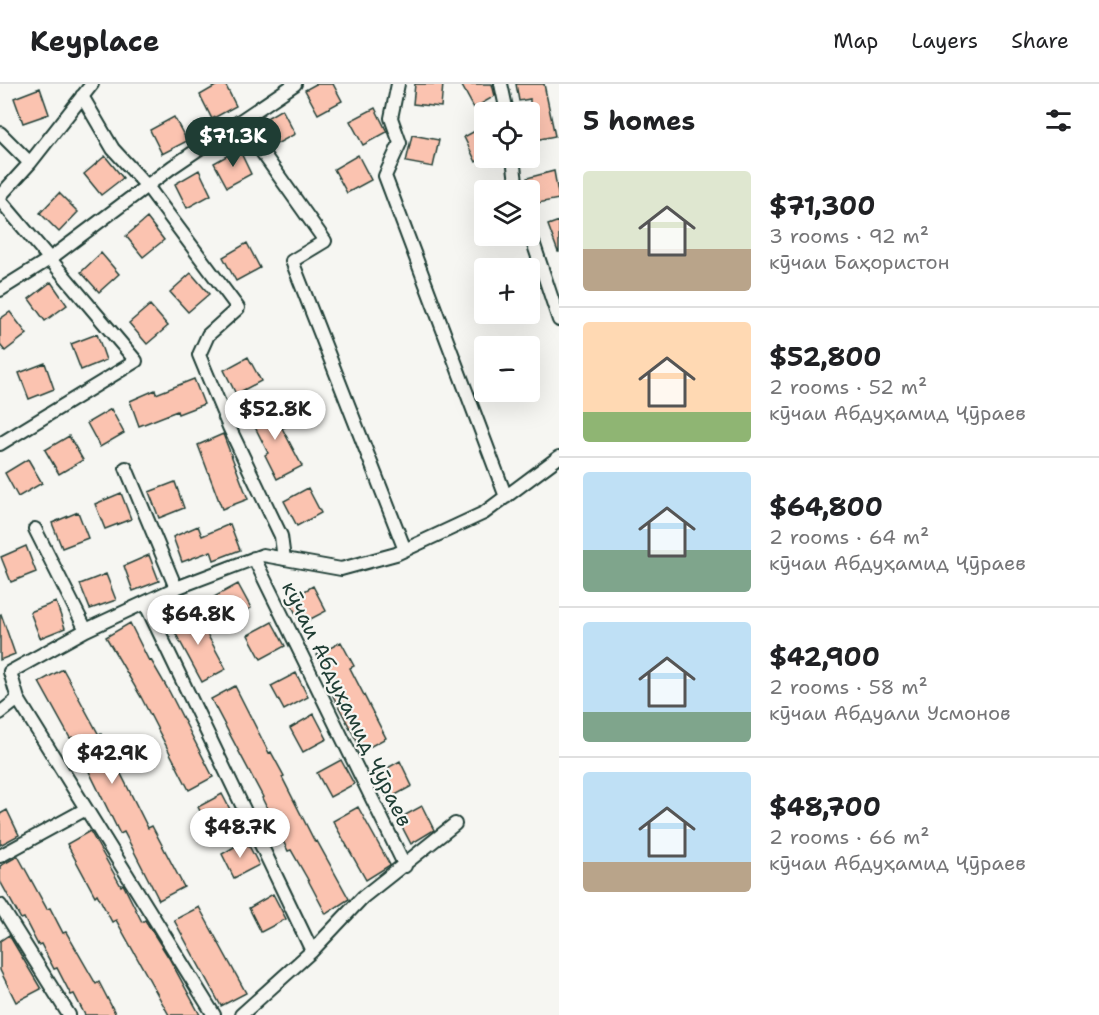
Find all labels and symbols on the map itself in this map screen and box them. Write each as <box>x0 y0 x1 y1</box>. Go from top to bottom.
pin: $71.3K <box>184 117 282 168</box>
pin: $52.8K <box>226 390 324 441</box>
street label: кӯчаи Абдуҳамид Ҷӯраев <box>275 577 419 831</box>
pin: $64.8K <box>149 595 247 646</box>
pin: $42.9K <box>63 734 161 785</box>
pin: $48.7K <box>191 808 289 859</box>

